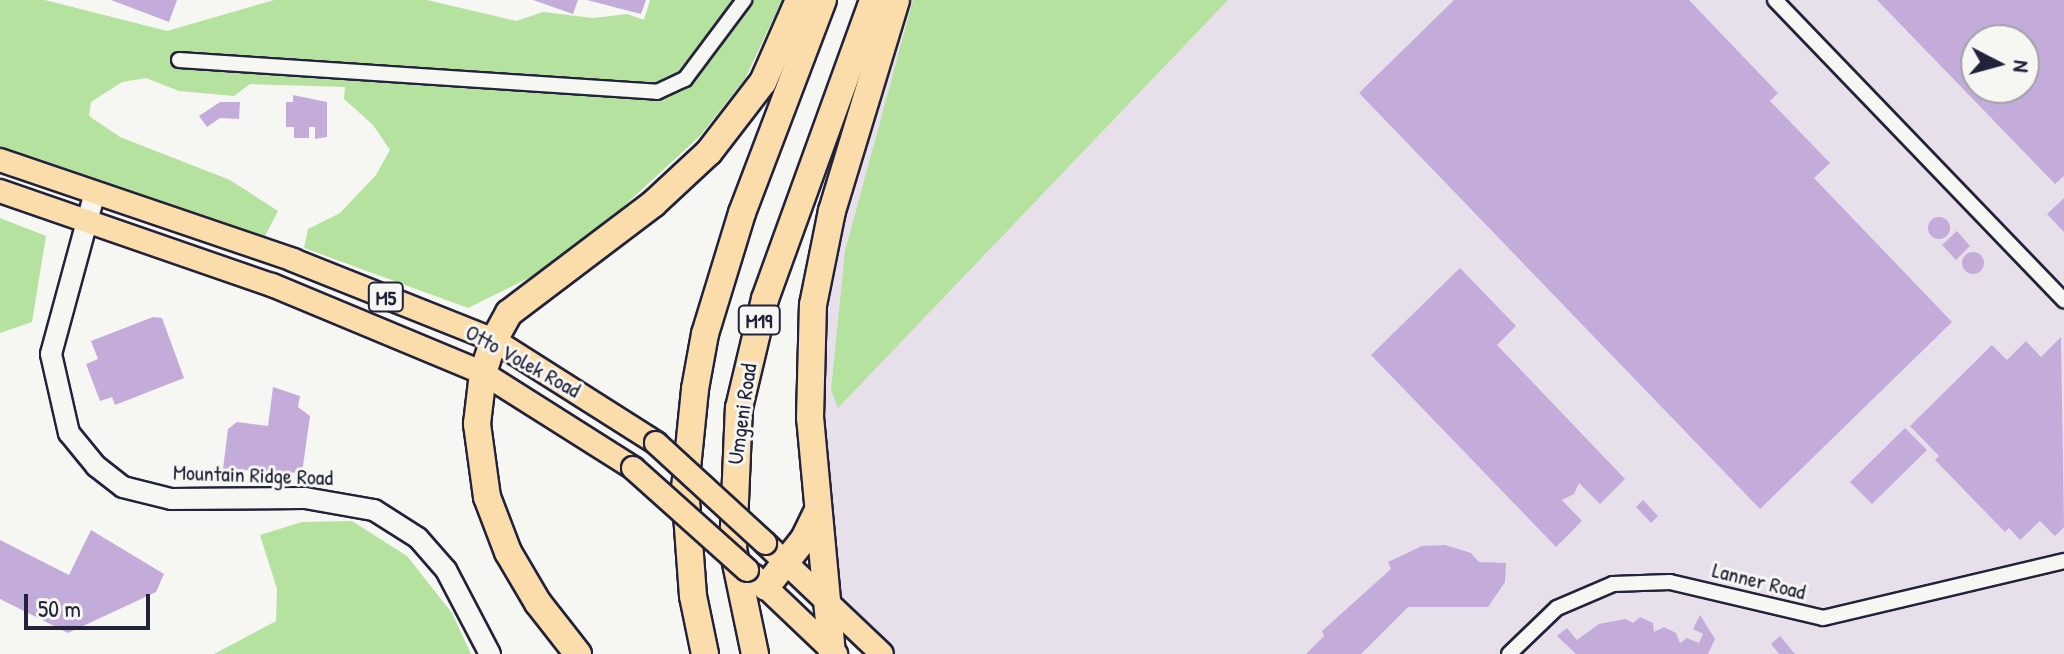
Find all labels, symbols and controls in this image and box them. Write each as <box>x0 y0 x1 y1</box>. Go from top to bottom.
north arrow <box>1960 24 2040 104</box>
text: N <box>2006 59 2037 74</box>
road number: M5 <box>366 281 406 313</box>
road number: M19 <box>737 304 781 336</box>
street label: Otto Volek Road <box>461 319 585 403</box>
street label: Umgeni Road <box>722 362 762 466</box>
street label: Mountain Ridge Road <box>173 459 333 491</box>
street label: Lanner Road <box>1710 557 1808 605</box>
scale bar <box>28 578 154 628</box>
text: 50 m <box>38 592 81 624</box>

